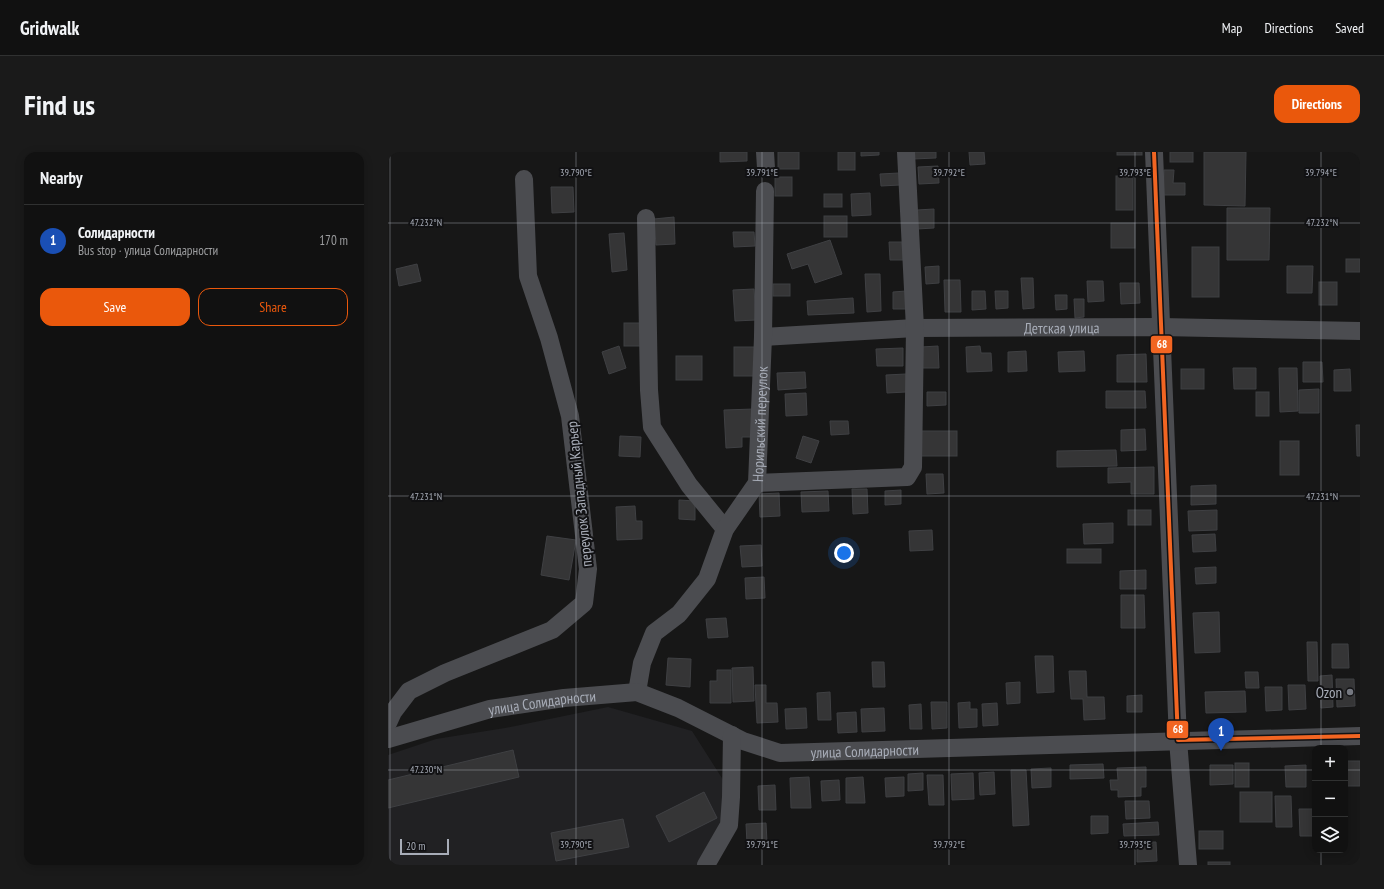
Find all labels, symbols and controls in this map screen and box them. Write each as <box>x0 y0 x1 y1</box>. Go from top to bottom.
text: Gridwalk <box>20 16 79 40</box>
text: Map <box>1222 19 1242 37</box>
text: Directions <box>1264 19 1313 37</box>
text: Saved <box>1335 19 1364 37</box>
button: Directions <box>1274 85 1360 123</box>
text: Find us <box>24 86 95 123</box>
text: 39.790°E <box>560 166 592 179</box>
text: 39.791°E <box>746 166 778 179</box>
text: 39.792°E <box>933 166 965 179</box>
text: 39.793°E <box>1119 166 1151 179</box>
text: 39.794°E <box>1305 166 1337 179</box>
text: Nearby <box>40 167 83 189</box>
text: 47.232°N <box>410 216 442 229</box>
text: 47.232°N <box>1306 216 1338 229</box>
text: Солидарности <box>78 223 155 242</box>
text: 1 <box>50 232 56 249</box>
text: 170 m <box>319 232 348 249</box>
text: Bus stop · улица Солидарности <box>78 242 218 259</box>
button: Save <box>40 288 190 326</box>
button: Share <box>198 288 348 326</box>
street label: Детская улица <box>1024 318 1100 337</box>
line badge: 68 <box>1150 335 1173 354</box>
text: 68 <box>1157 337 1167 351</box>
street label: Норильский переулок <box>748 366 771 482</box>
street label: переулок Западный Карьер <box>562 420 596 568</box>
text: 47.231°N <box>410 490 442 503</box>
text: 47.231°N <box>1306 490 1338 503</box>
your location <box>834 543 854 563</box>
place label: Ozon <box>1316 683 1342 702</box>
street label: улица Солидарности <box>487 686 597 719</box>
marker: Ozon <box>1345 687 1355 697</box>
pin: 1 <box>1208 718 1234 751</box>
line badge: 68 <box>1166 720 1189 739</box>
text: 68 <box>1173 722 1183 736</box>
street label: улица Солидарности <box>810 739 919 762</box>
map controls <box>1312 745 1348 853</box>
button: + <box>1312 745 1348 781</box>
text: 47.230°N <box>410 763 442 776</box>
button: − <box>1312 781 1348 817</box>
button: layers <box>1312 817 1348 853</box>
scale bar <box>400 837 449 856</box>
text: 39.790°E <box>560 838 592 851</box>
text: 39.791°E <box>746 838 778 851</box>
text: 39.792°E <box>933 838 965 851</box>
text: 39.793°E <box>1119 838 1151 851</box>
text: 20 m <box>406 839 425 853</box>

